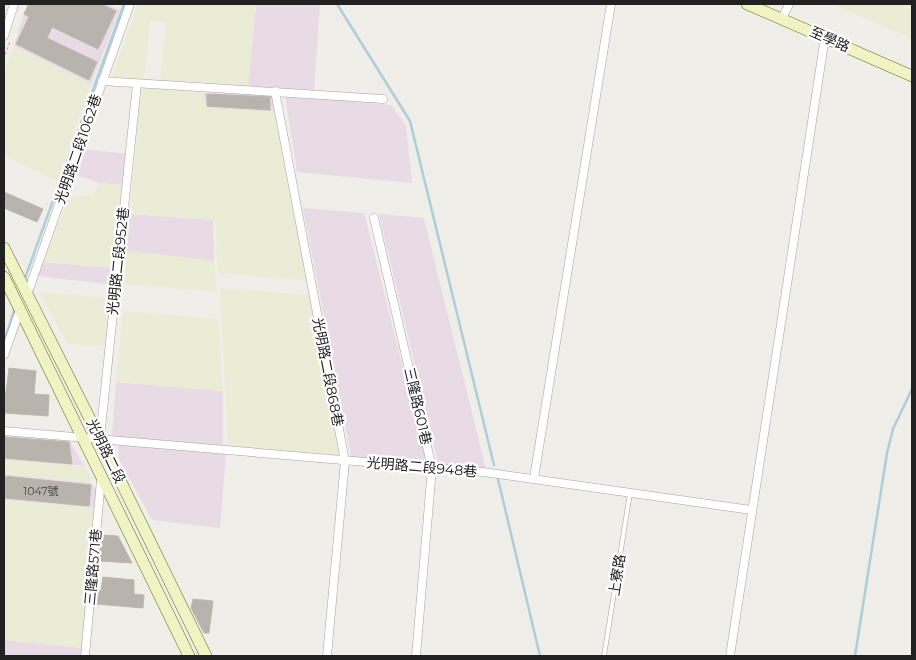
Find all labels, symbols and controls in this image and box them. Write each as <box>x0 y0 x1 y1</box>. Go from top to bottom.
street label: 至學路 <box>807 22 853 56</box>
street label: 光明路二段1062巷 <box>51 92 105 206</box>
street label: 光明路二段952巷 <box>103 206 133 316</box>
street label: 光明路二段868巷 <box>309 316 347 428</box>
street label: 三隆路601巷 <box>400 366 436 446</box>
street label: 光明路二段 <box>83 416 129 486</box>
street label: 光明路二段948巷 <box>366 453 478 481</box>
house number: 1047號 <box>23 484 59 498</box>
street label: 三隆路571巷 <box>81 528 105 606</box>
street label: 上寮路 <box>605 553 629 597</box>

